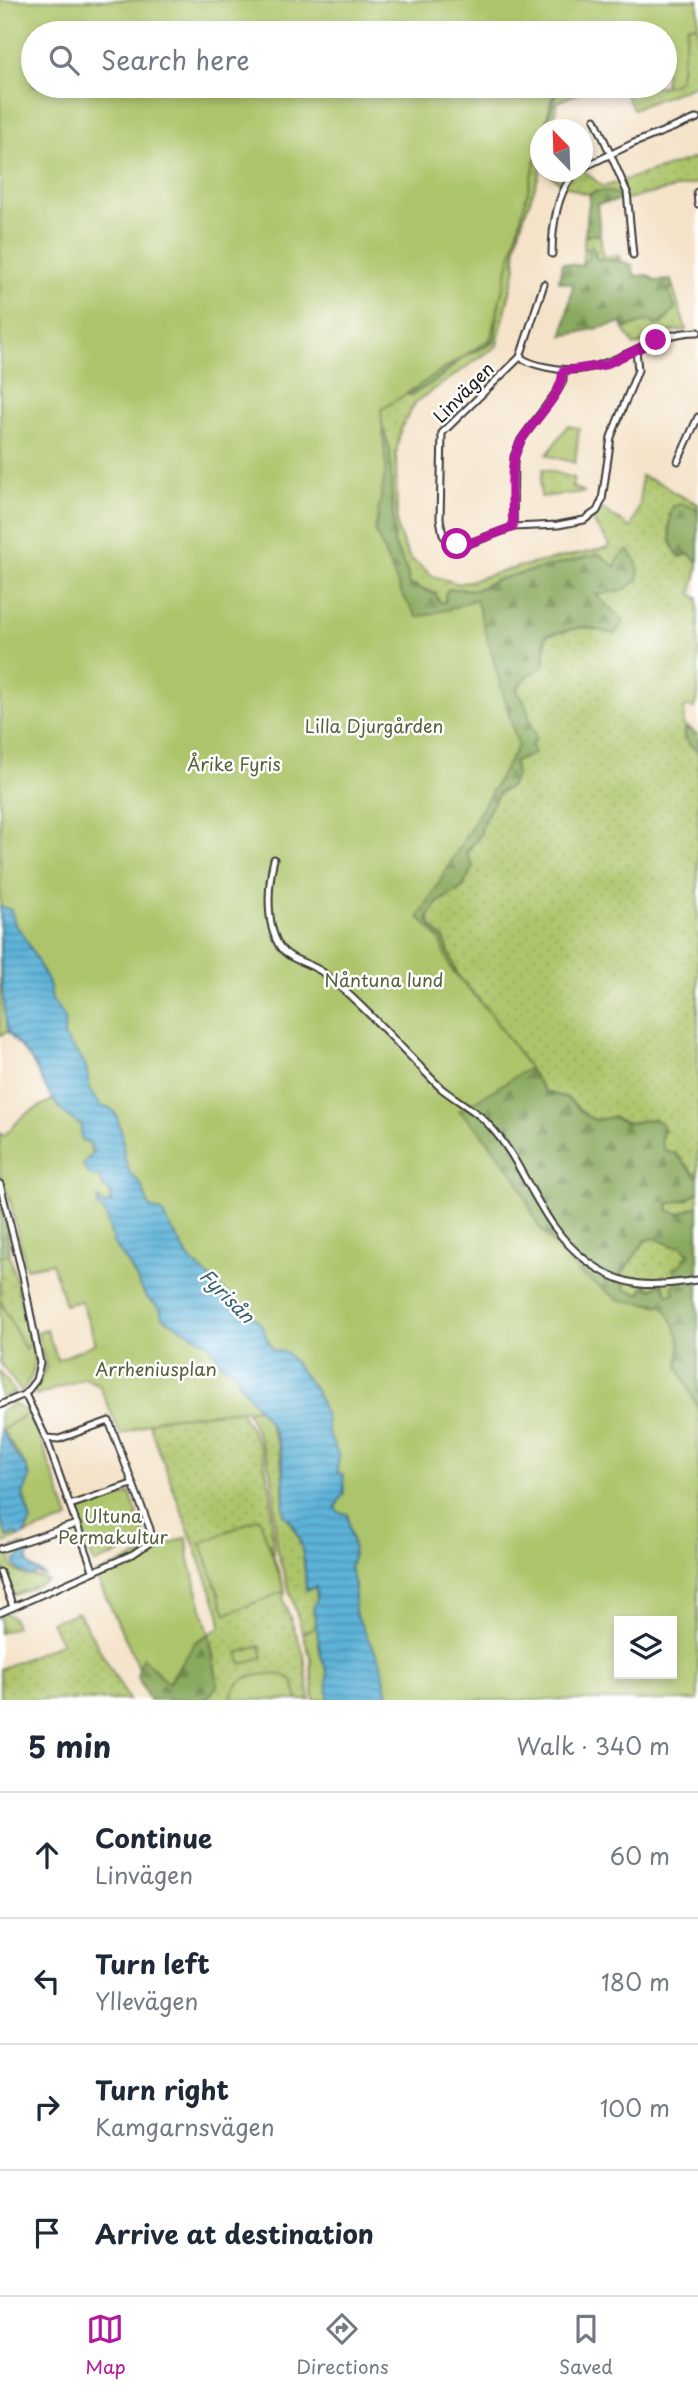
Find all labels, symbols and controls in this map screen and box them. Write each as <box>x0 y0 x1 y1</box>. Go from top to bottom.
search box <box>21 21 677 98</box>
text: Search here <box>101 40 250 79</box>
icon: search <box>45 41 83 79</box>
north arrow <box>530 119 593 182</box>
route end <box>640 324 671 355</box>
street label: Linvägen <box>426 355 500 429</box>
route start <box>441 528 472 559</box>
park label: Lilla Djurgården <box>305 712 443 739</box>
park label: Årike Fyris <box>187 750 281 777</box>
park label: Nåntuna lund <box>325 966 443 993</box>
water label: Fyrisån <box>194 1262 262 1330</box>
park label: Arrheniusplan <box>95 1355 217 1382</box>
park label: Ultuna Permakultur <box>58 1502 169 1550</box>
map controls <box>614 1616 677 1679</box>
button: layers <box>614 1616 677 1679</box>
text: 5 min <box>28 1723 111 1768</box>
text: Walk · 340 m <box>517 1728 670 1763</box>
text: Continue <box>95 1818 212 1857</box>
icon: ahead <box>28 1836 66 1874</box>
text: 60 m <box>610 1838 670 1873</box>
text: Linvägen <box>95 1857 193 1892</box>
text: Turn left <box>95 1944 210 1983</box>
icon: left <box>28 1962 66 2000</box>
text: 180 m <box>601 1964 670 1999</box>
text: Yllevägen <box>95 1983 198 2018</box>
text: Turn right <box>95 2070 229 2109</box>
icon: right <box>28 2088 66 2126</box>
text: 100 m <box>600 2090 670 2125</box>
text: Kamgarnsvägen <box>95 2109 275 2144</box>
icon: arrive <box>28 2214 66 2252</box>
text: Arrive at destination <box>95 2214 374 2253</box>
tab: Map <box>85 2310 126 2380</box>
tab: Directions <box>296 2310 389 2380</box>
tab: Saved <box>559 2310 613 2380</box>

